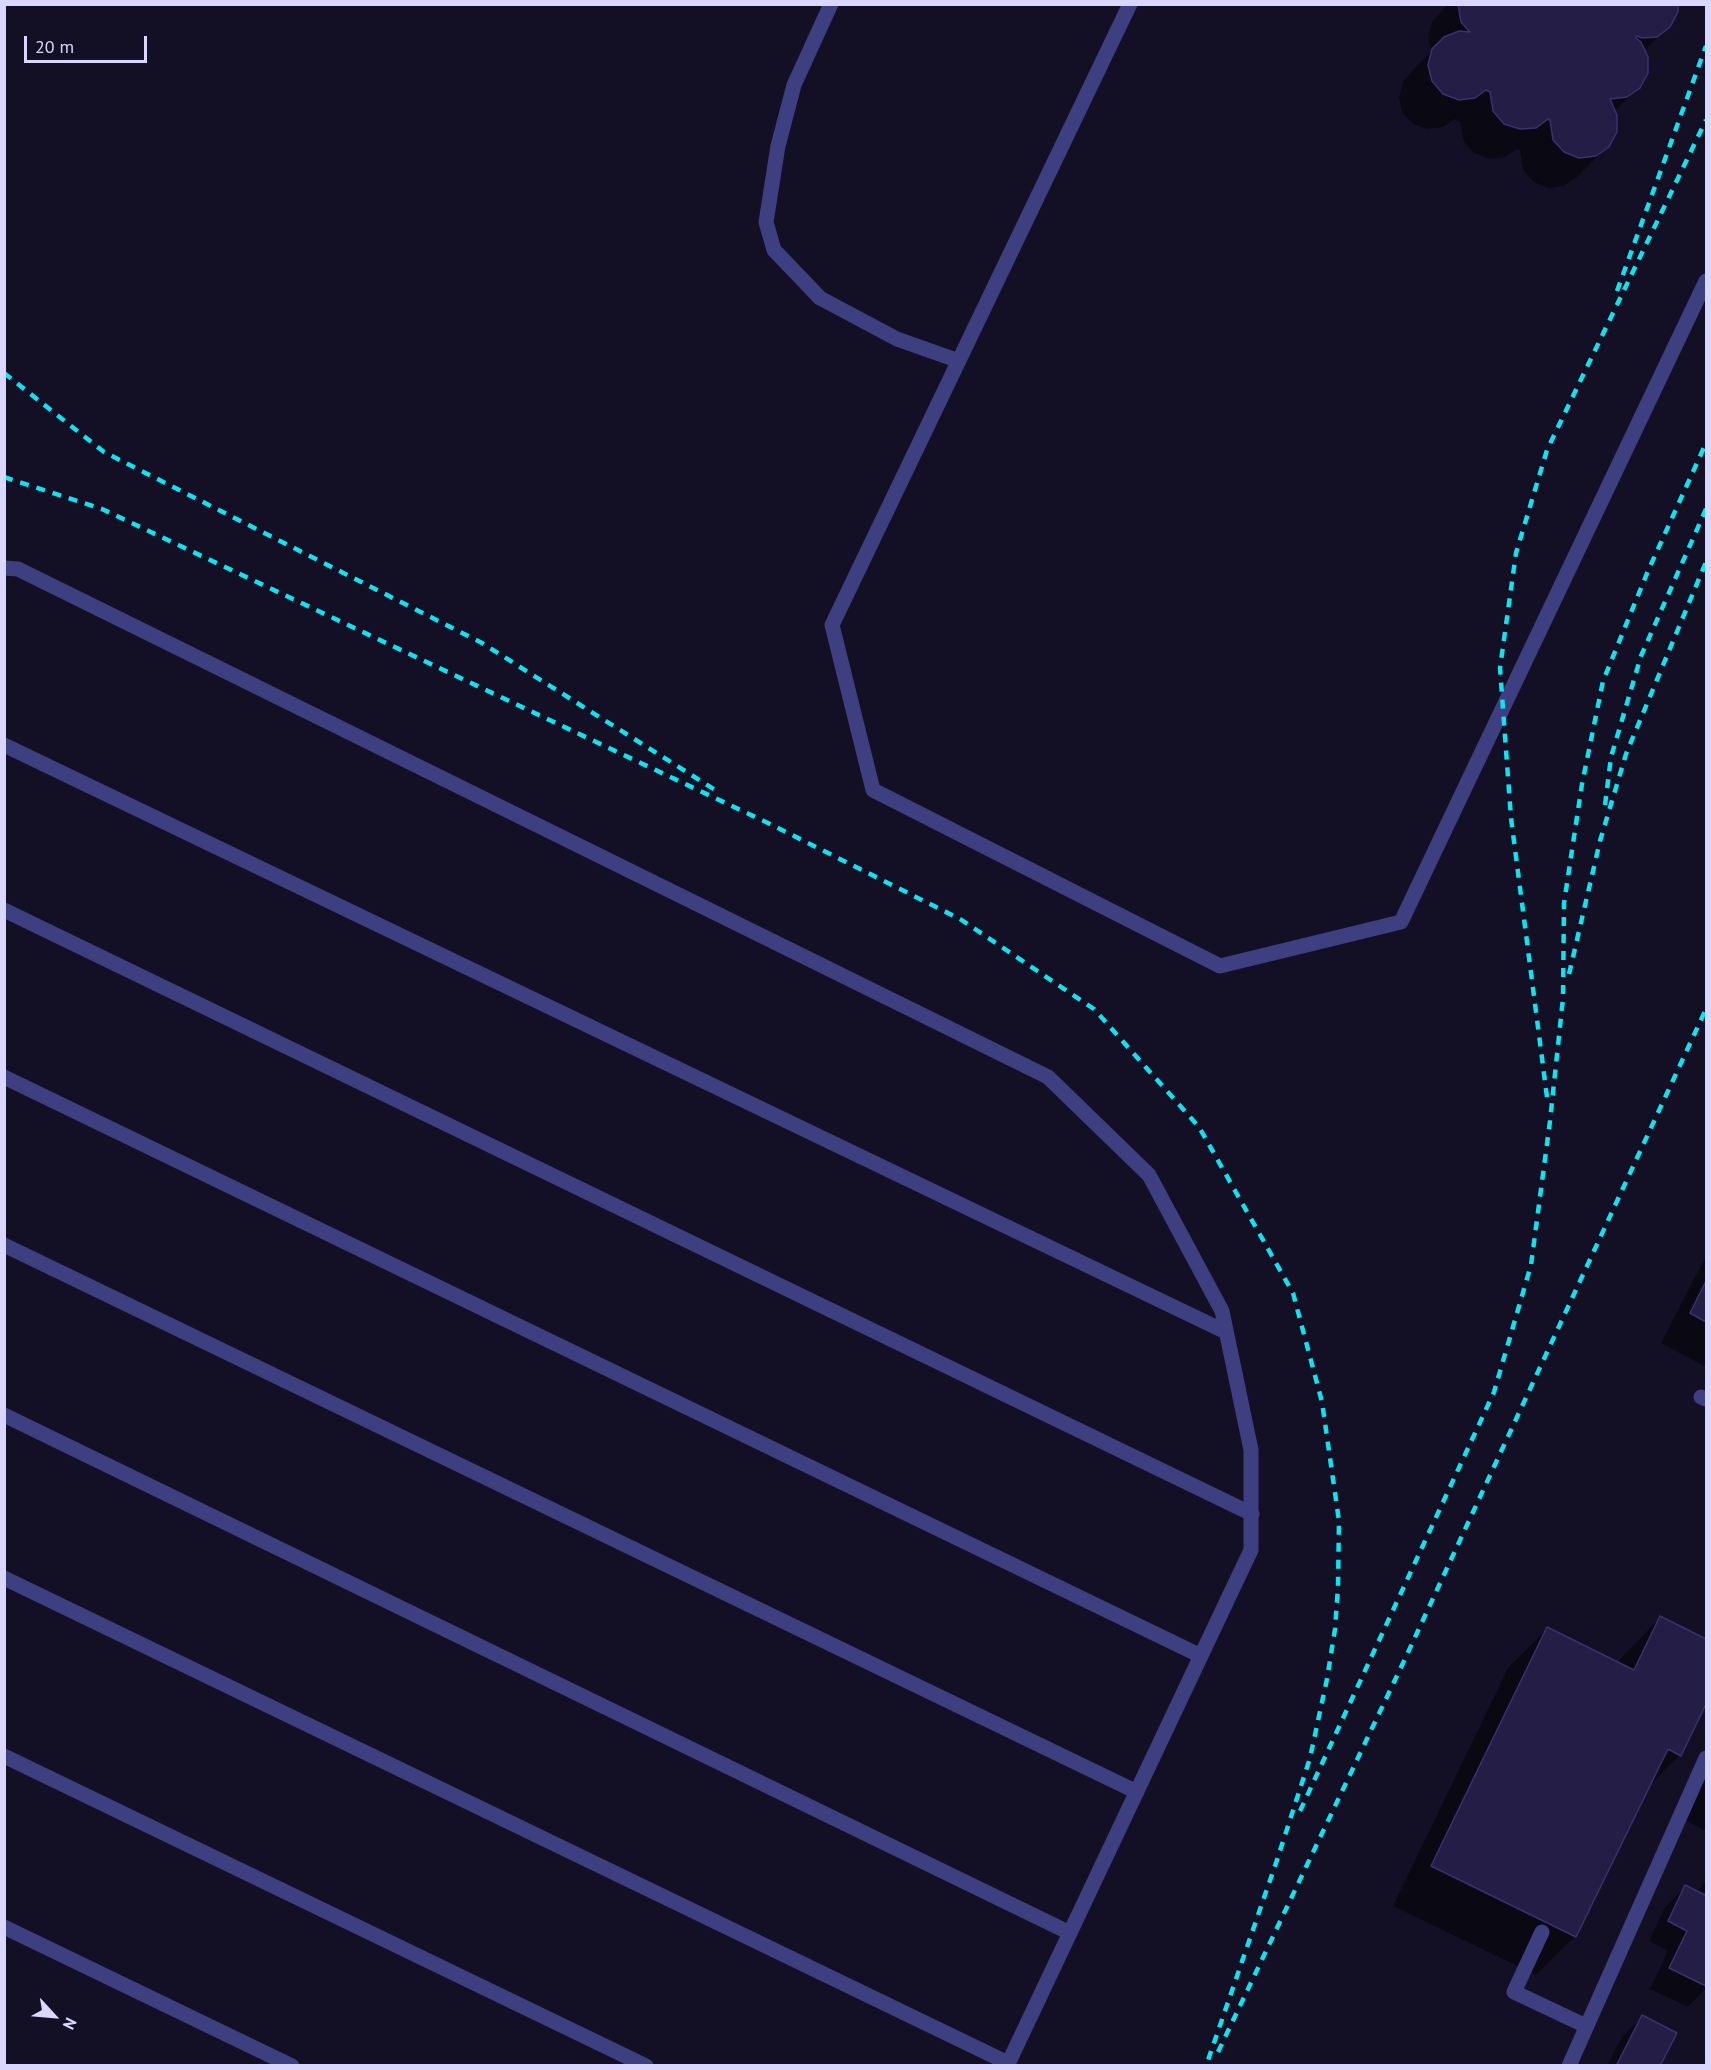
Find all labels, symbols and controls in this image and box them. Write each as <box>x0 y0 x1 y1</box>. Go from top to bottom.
scale bar <box>27 24 150 62</box>
text: 20 m <box>35 35 74 58</box>
north arrow <box>24 1986 84 2046</box>
text: N <box>59 2015 81 2033</box>

